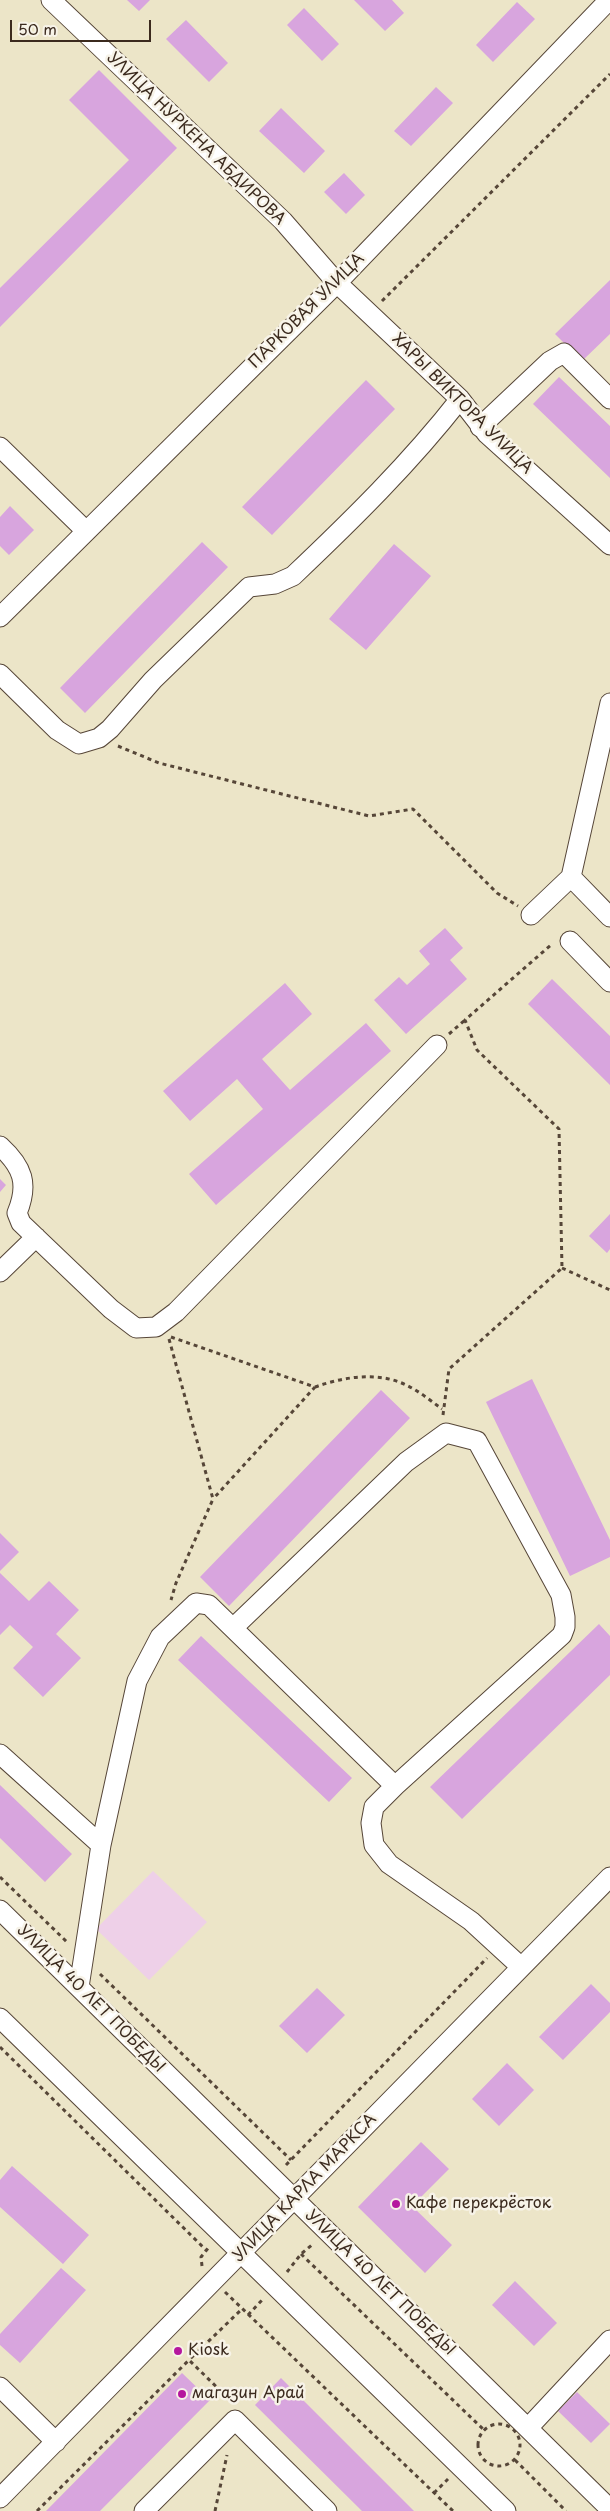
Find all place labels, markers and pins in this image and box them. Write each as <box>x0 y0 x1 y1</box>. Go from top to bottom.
place label: Кафе перекрёсток <box>406 2194 551 2214</box>
marker: Кафе перекрёсток <box>390 2198 402 2210</box>
place label: Kiosk <box>188 2341 229 2361</box>
marker: Kiosk <box>172 2345 184 2357</box>
place label: магазин Арай <box>192 2384 304 2404</box>
marker: магазин Арай <box>176 2388 188 2400</box>

